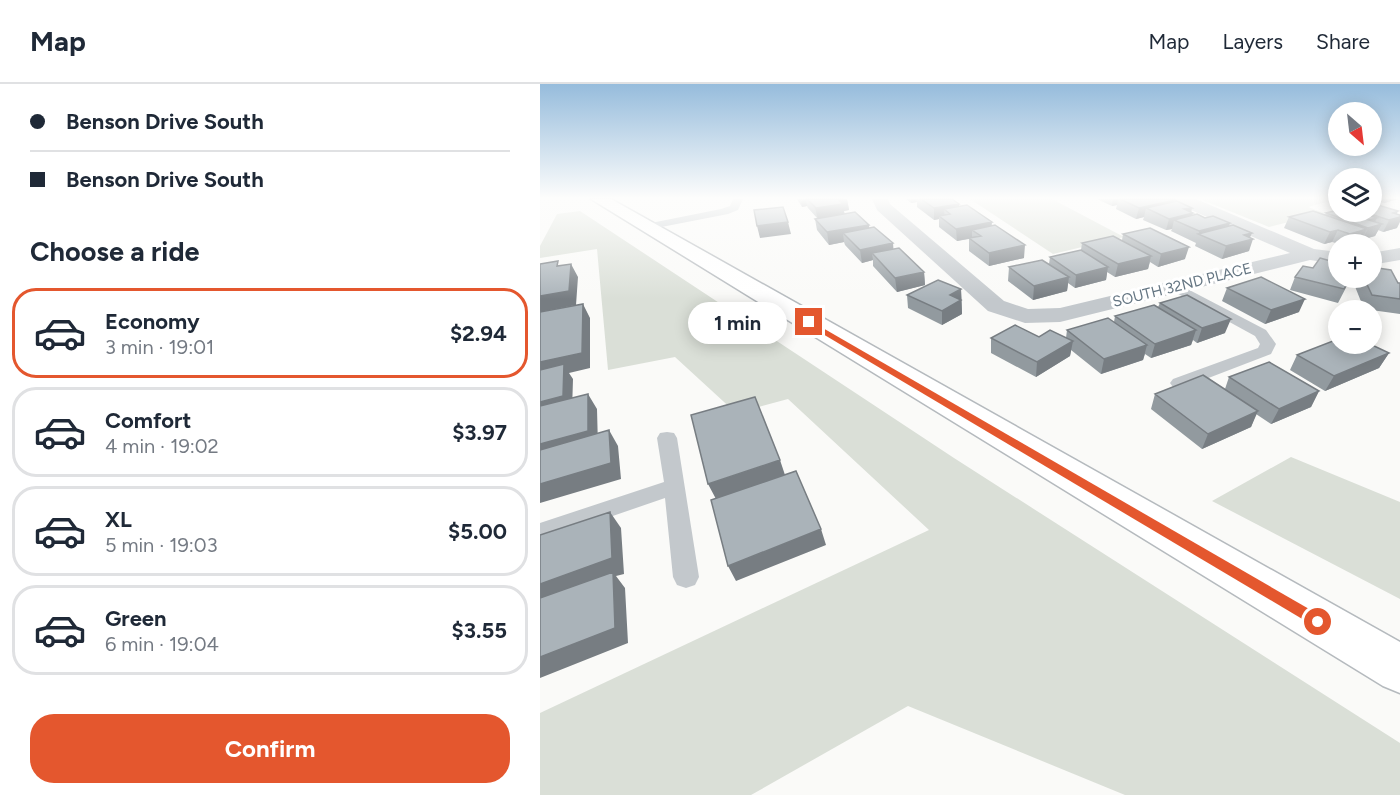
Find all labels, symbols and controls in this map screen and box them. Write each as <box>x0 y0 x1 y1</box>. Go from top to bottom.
text: Map <box>30 24 86 58</box>
text: Map <box>1149 29 1189 54</box>
text: Layers <box>1222 29 1283 54</box>
text: Share <box>1316 29 1370 54</box>
north arrow <box>1328 102 1382 156</box>
map controls <box>1328 102 1382 354</box>
text: Benson Drive South <box>66 108 264 135</box>
text: Benson Drive South <box>66 166 264 193</box>
button: layers <box>1328 168 1382 222</box>
button: + <box>1328 234 1382 288</box>
text: Choose a ride <box>30 235 199 268</box>
street label: SOUTH 32ND PLACE <box>1111 259 1253 311</box>
button: − <box>1328 300 1382 354</box>
callout: 1 min <box>689 301 788 343</box>
icon: car <box>33 306 87 360</box>
text: Economy <box>105 308 200 335</box>
route end <box>795 308 822 335</box>
text: 1 min <box>714 311 761 335</box>
text: $2.94 <box>450 320 507 347</box>
text: 3 min · 19:01 <box>105 335 214 359</box>
icon: car <box>33 405 87 459</box>
text: Comfort <box>105 407 191 434</box>
text: $3.97 <box>452 419 507 446</box>
text: 4 min · 19:02 <box>105 434 219 458</box>
icon: car <box>33 504 87 558</box>
text: XL <box>105 506 132 533</box>
text: $5.00 <box>448 518 507 545</box>
text: 5 min · 19:03 <box>105 533 218 557</box>
icon: car <box>33 603 87 657</box>
text: Green <box>105 605 167 632</box>
route start <box>1304 608 1331 635</box>
text: $3.55 <box>452 617 507 644</box>
text: 6 min · 19:04 <box>105 632 219 656</box>
button: Confirm <box>30 714 510 783</box>

